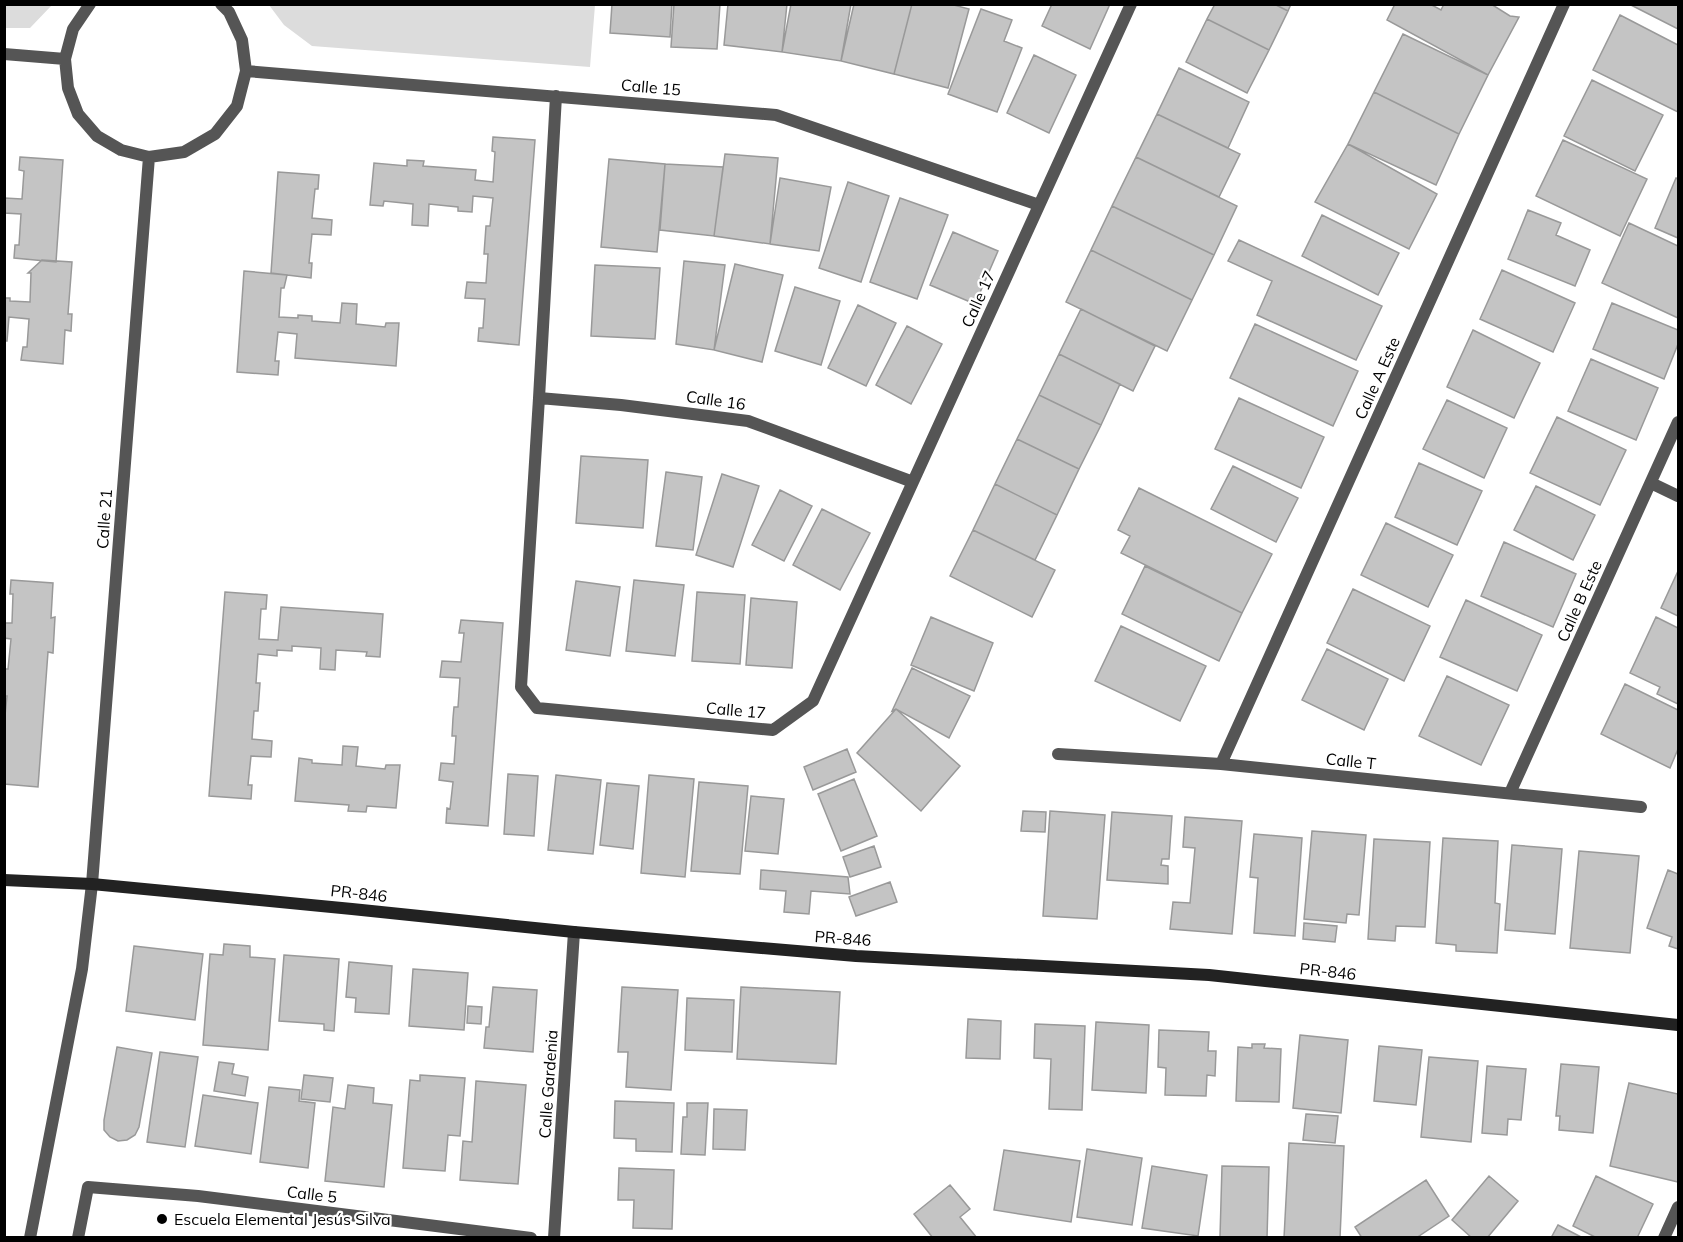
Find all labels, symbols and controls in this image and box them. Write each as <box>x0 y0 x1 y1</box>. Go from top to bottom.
street label: Calle 15 <box>620 74 682 100</box>
street label: Calle 17 <box>957 268 999 330</box>
street label: Calle A Este <box>1350 334 1404 422</box>
street label: Calle 16 <box>685 386 747 414</box>
street label: Calle 21 <box>92 488 116 550</box>
street label: Calle B Este <box>1552 557 1606 645</box>
street label: Calle 17 <box>705 697 767 723</box>
street label: Calle T <box>1325 748 1377 774</box>
street label: PR-846 <box>330 880 388 906</box>
street label: PR-846 <box>814 926 872 950</box>
street label: PR-846 <box>1299 958 1357 984</box>
street label: Calle Gardenia <box>534 1029 562 1139</box>
street label: Calle 5 <box>286 1181 338 1207</box>
place label: Escuela Elemental Jesús Silva <box>174 1209 391 1229</box>
marker: Escuela Elemental Jesús Silva <box>155 1212 169 1226</box>

